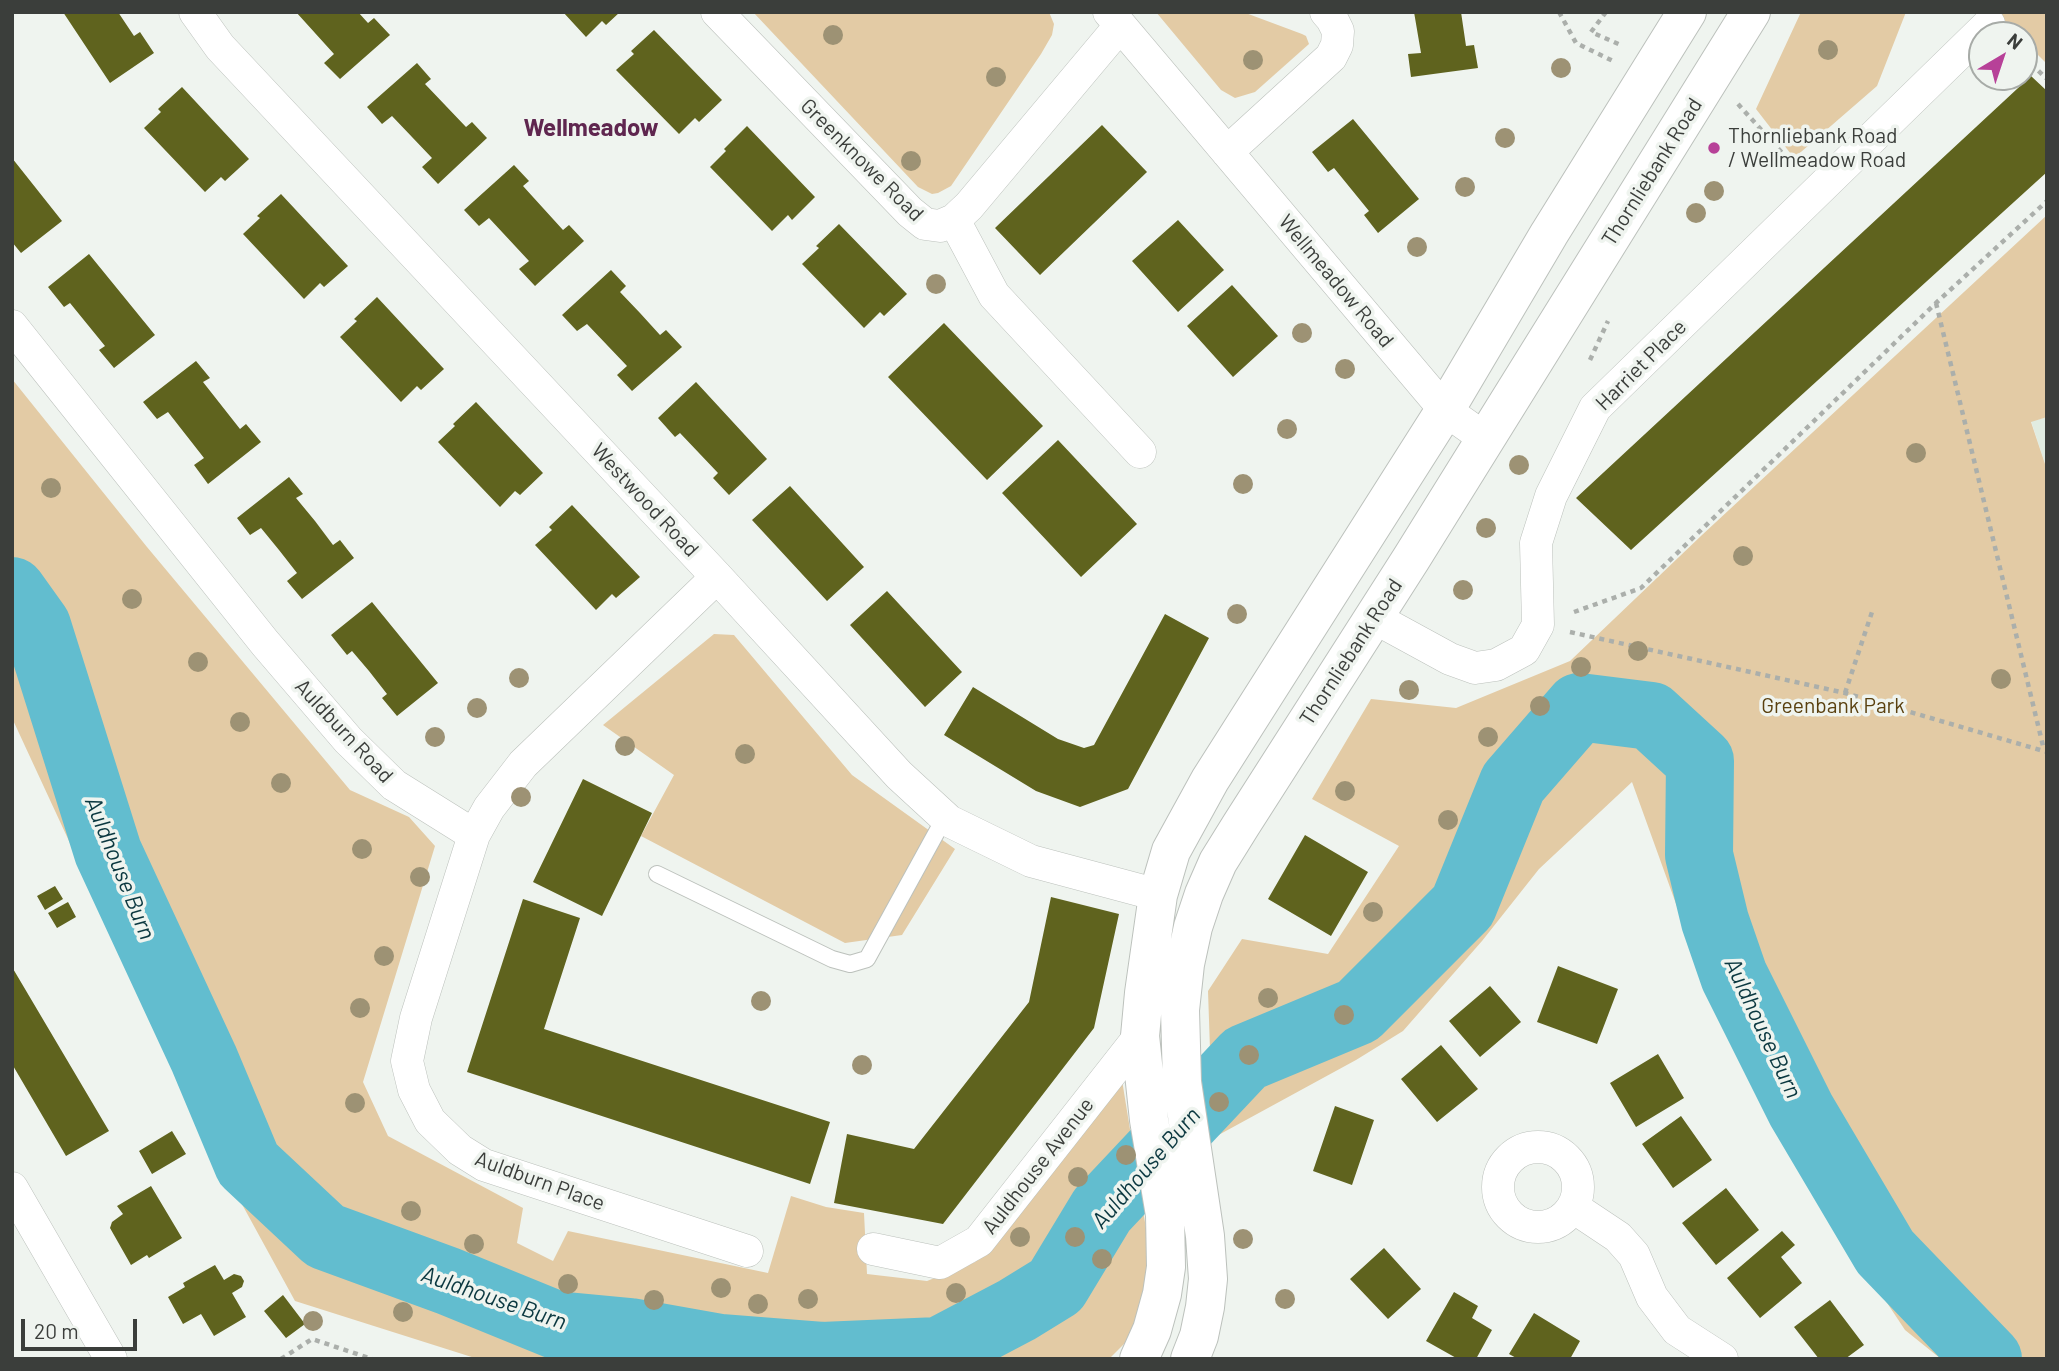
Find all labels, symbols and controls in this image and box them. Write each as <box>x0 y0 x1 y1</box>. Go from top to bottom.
north arrow <box>1968 21 2038 91</box>
text: N <box>2003 28 2027 54</box>
street label: Greenknowe Road <box>795 93 929 227</box>
street label: Thornliebank Road <box>1596 93 1708 251</box>
district label: Wellmeadow <box>523 114 659 142</box>
place label: Thornliebank Road / Wellmeadow Road <box>1728 123 1906 173</box>
marker: Thornliebank Road / Wellmeadow Road <box>1706 140 1722 156</box>
street label: Wellmeadow Road <box>1273 209 1399 353</box>
street label: Harriet Place <box>1590 314 1692 416</box>
street label: Westwood Road <box>586 438 704 562</box>
street label: Thornliebank Road <box>1294 574 1408 730</box>
street label: Auldburn Road <box>290 674 398 788</box>
park label: Greenbank Park <box>1761 693 1905 719</box>
water label: Auldhouse Burn <box>79 793 161 943</box>
water label: Auldhouse Burn <box>1718 953 1808 1103</box>
street label: Auldhouse Avenue <box>977 1093 1099 1239</box>
water label: Auldhouse Burn <box>1086 1102 1206 1234</box>
street label: Auldburn Place <box>472 1146 608 1216</box>
water label: Auldhouse Burn <box>418 1260 570 1336</box>
scale bar <box>24 1304 140 1348</box>
text: 20 m <box>34 1318 79 1343</box>

